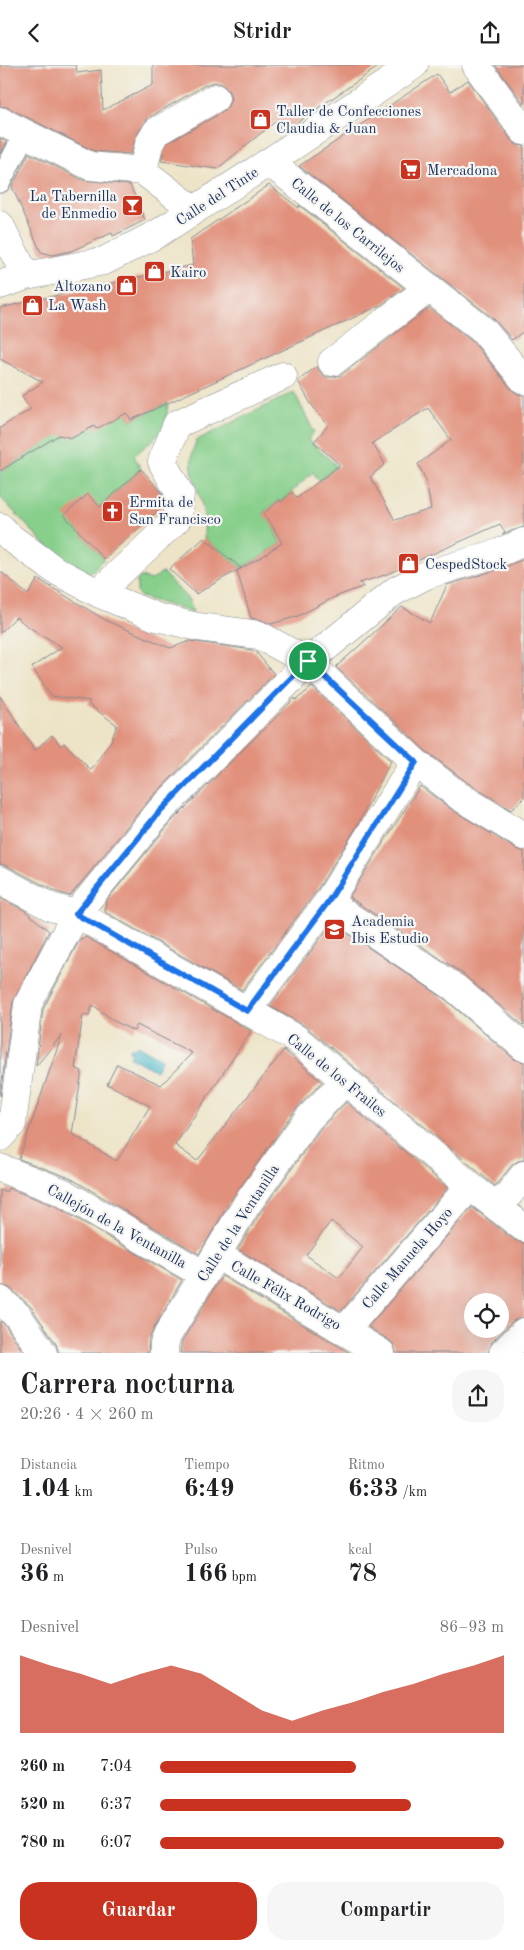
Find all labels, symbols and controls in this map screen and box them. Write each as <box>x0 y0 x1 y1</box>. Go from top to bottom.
icon: back <box>20 19 48 47</box>
icon: share <box>476 19 504 47</box>
text: Stridr <box>232 21 292 43</box>
place label: Taller de Confecciones Claudia & Juan <box>276 105 421 137</box>
shop icon: Taller de Confecciones Claudia & Juan <box>248 108 272 132</box>
supermarket icon: Mercadona <box>399 158 423 182</box>
place label: Mercadona <box>427 164 498 179</box>
street label: Calle del Tinte <box>174 165 262 229</box>
street label: Calle de los Carrilejos <box>287 176 407 276</box>
place label: La Tabernilla de Enmedio <box>30 190 118 222</box>
bar icon: La Tabernilla de Enmedio <box>121 193 145 217</box>
shop icon: Kairo <box>142 260 166 284</box>
place label: Kairo <box>170 266 206 281</box>
shop icon: Altozano <box>115 274 139 298</box>
place label: Altozano <box>53 280 111 295</box>
shop icon: La Wash <box>20 293 44 317</box>
place label: La Wash <box>48 299 107 314</box>
place label: Ermita de San Francisco <box>129 496 221 528</box>
church icon: Ermita de San Francisco <box>101 499 125 523</box>
shop icon: CespedStock <box>397 552 421 576</box>
place label: CespedStock <box>425 558 507 573</box>
pin <box>287 640 329 682</box>
icon: arrive <box>294 647 322 675</box>
place label: Academia Ibis Estudio <box>351 915 429 947</box>
school or university icon: Academia Ibis Estudio <box>323 918 347 942</box>
street label: Calle de los Frailes <box>284 1032 389 1121</box>
street label: Calle de la Ventanilla <box>196 1162 283 1285</box>
street label: Callejón de la Ventanilla <box>44 1183 189 1272</box>
street label: Calle Manuela Hoyo <box>360 1205 456 1313</box>
street label: Calle Félix Rodrigo <box>228 1259 343 1334</box>
map controls <box>464 1293 509 1338</box>
button: locate <box>464 1293 509 1338</box>
button: share <box>452 1370 504 1422</box>
text: Carrera nocturna <box>20 1372 235 1400</box>
text: 20:26 · 4 × 260 m <box>20 1407 153 1423</box>
text: Distancia <box>20 1458 77 1472</box>
text: Tiempo <box>184 1458 230 1472</box>
text: Ritmo <box>348 1458 385 1472</box>
text: 1.04 <box>20 1477 71 1502</box>
text: 6:49 <box>184 1477 235 1502</box>
text: 6:33 <box>348 1477 399 1502</box>
text: km <box>71 1485 93 1499</box>
text: /km <box>399 1485 427 1499</box>
text: Desnivel <box>20 1543 72 1557</box>
text: Pulso <box>184 1543 218 1557</box>
text: kcal <box>348 1543 372 1557</box>
text: 36 <box>20 1562 49 1587</box>
text: 166 <box>184 1562 228 1587</box>
text: 78 <box>348 1562 377 1587</box>
text: m <box>49 1570 64 1584</box>
text: bpm <box>228 1570 257 1584</box>
text: Desnivel <box>20 1620 79 1636</box>
text: 86–93 m <box>440 1620 504 1636</box>
text: 260 m <box>20 1759 65 1775</box>
text: 7:04 <box>100 1759 132 1775</box>
text: 520 m <box>20 1797 65 1813</box>
text: 6:37 <box>100 1797 132 1813</box>
text: 780 m <box>20 1835 65 1851</box>
text: 6:07 <box>100 1835 132 1851</box>
button: Guardar <box>20 1882 257 1940</box>
button: Compartir <box>267 1882 504 1940</box>

